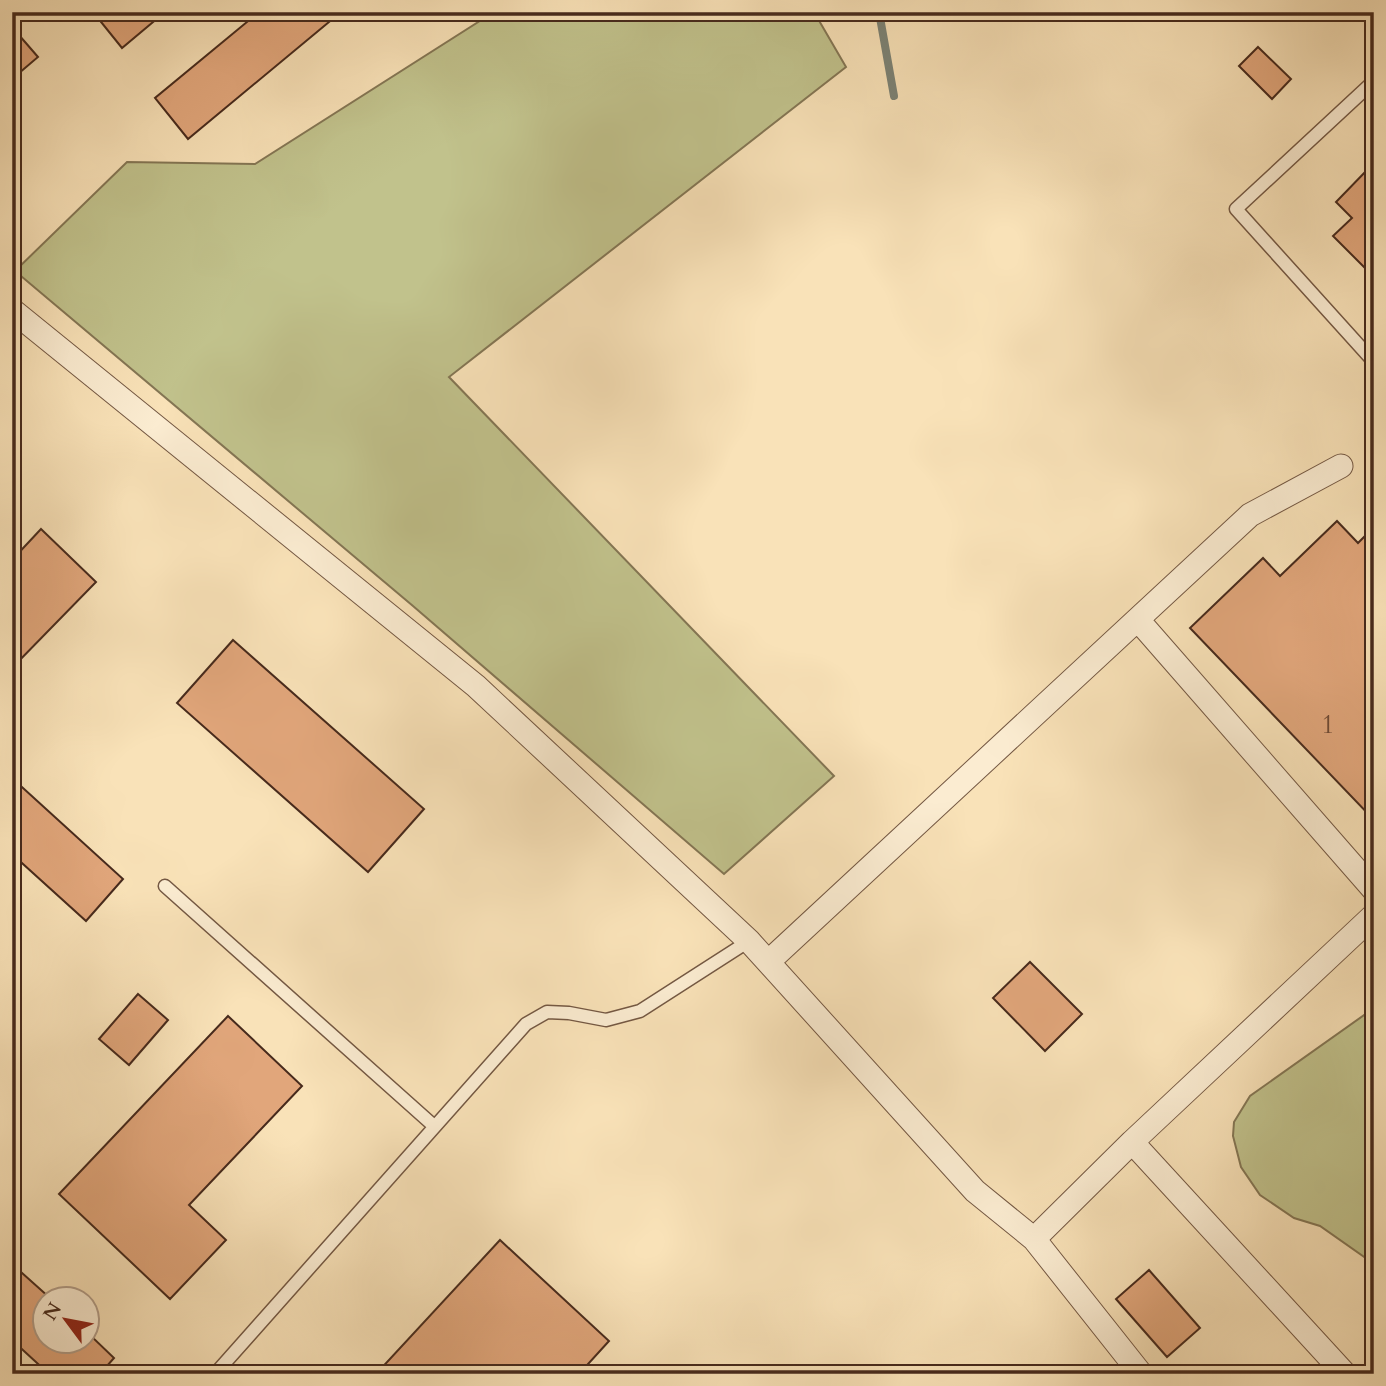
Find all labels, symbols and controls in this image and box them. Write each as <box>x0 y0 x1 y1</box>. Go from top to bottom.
house number: 1 <box>1321 707 1335 742</box>
north arrow <box>32 1284 102 1354</box>
text: N <box>37 1297 68 1325</box>

